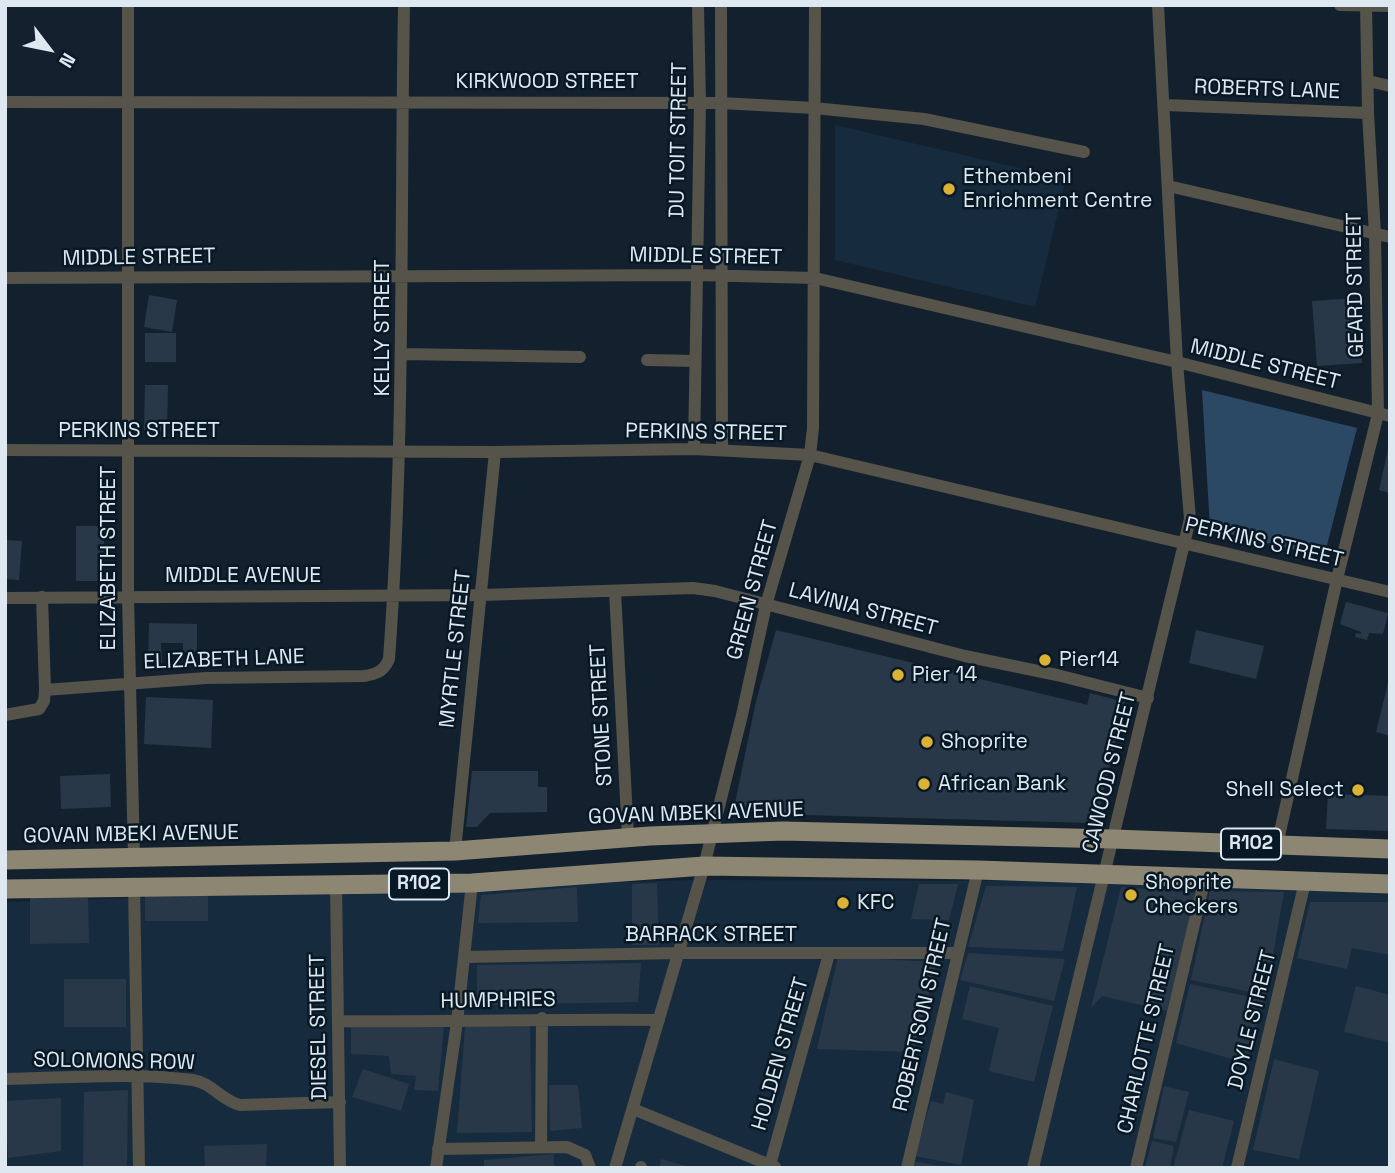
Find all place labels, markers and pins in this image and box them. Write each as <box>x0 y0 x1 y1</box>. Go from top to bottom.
place label: Ethembeni Enrichment Centre <box>963 164 1152 214</box>
marker: Ethembeni Enrichment Centre <box>941 181 957 197</box>
place label: Pier14 <box>1059 647 1119 673</box>
marker: Pier14 <box>1037 652 1053 668</box>
place label: Pier 14 <box>912 662 977 688</box>
marker: Pier 14 <box>890 667 906 683</box>
place label: Shoprite <box>941 729 1028 755</box>
marker: Shoprite <box>919 734 935 750</box>
place label: African Bank <box>938 771 1066 797</box>
marker: African Bank <box>916 776 932 792</box>
place label: Shell Select <box>1225 777 1344 803</box>
marker: Shell Select <box>1350 782 1366 798</box>
place label: Shoprite Checkers <box>1145 870 1238 920</box>
marker: Shoprite Checkers <box>1123 887 1139 903</box>
place label: KFC <box>857 890 894 916</box>
marker: KFC <box>835 895 851 911</box>

